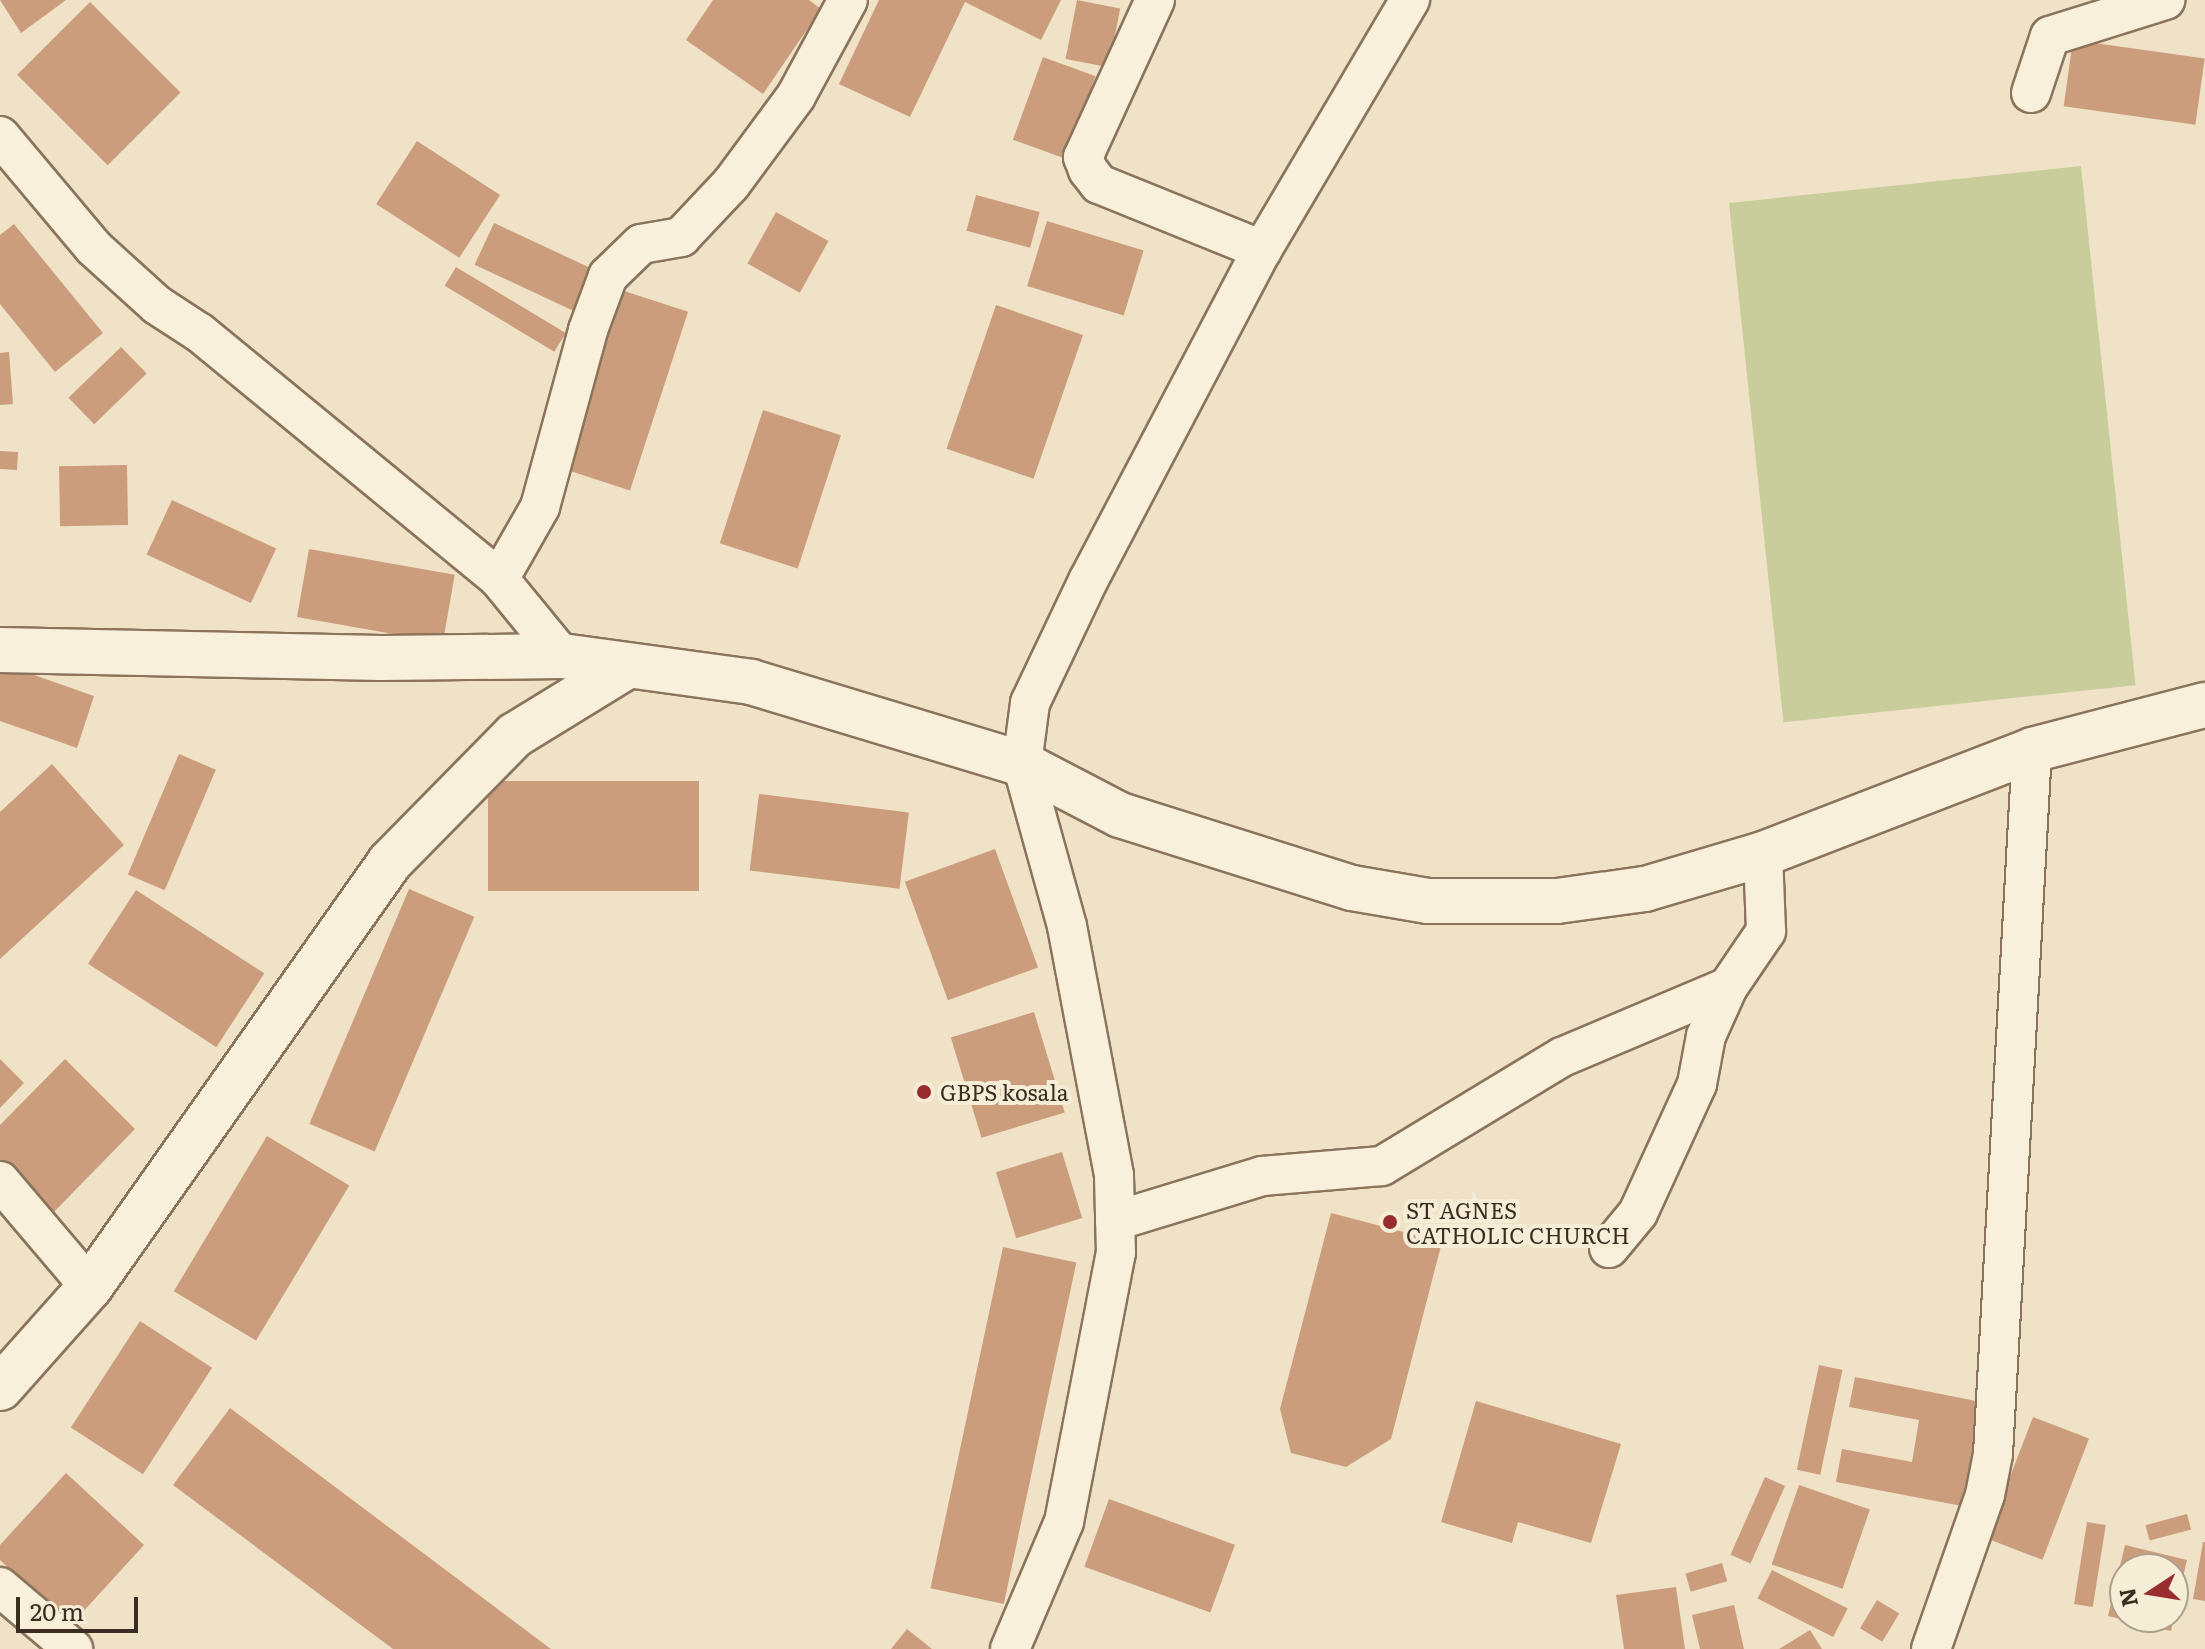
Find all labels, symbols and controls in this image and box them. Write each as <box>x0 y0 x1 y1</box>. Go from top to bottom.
place label: GBPS kosala <box>940 1079 1069 1105</box>
marker: GBPS kosala <box>915 1083 933 1101</box>
place label: ST AGNES CATHOLIC CHURCH <box>1406 1196 1630 1248</box>
marker: ST AGNES CATHOLIC CHURCH <box>1381 1213 1399 1231</box>
north arrow <box>2109 1553 2189 1633</box>
scale bar <box>20 1581 142 1631</box>
text: N <box>2109 1585 2145 1610</box>
text: 20 m <box>30 1593 84 1628</box>

